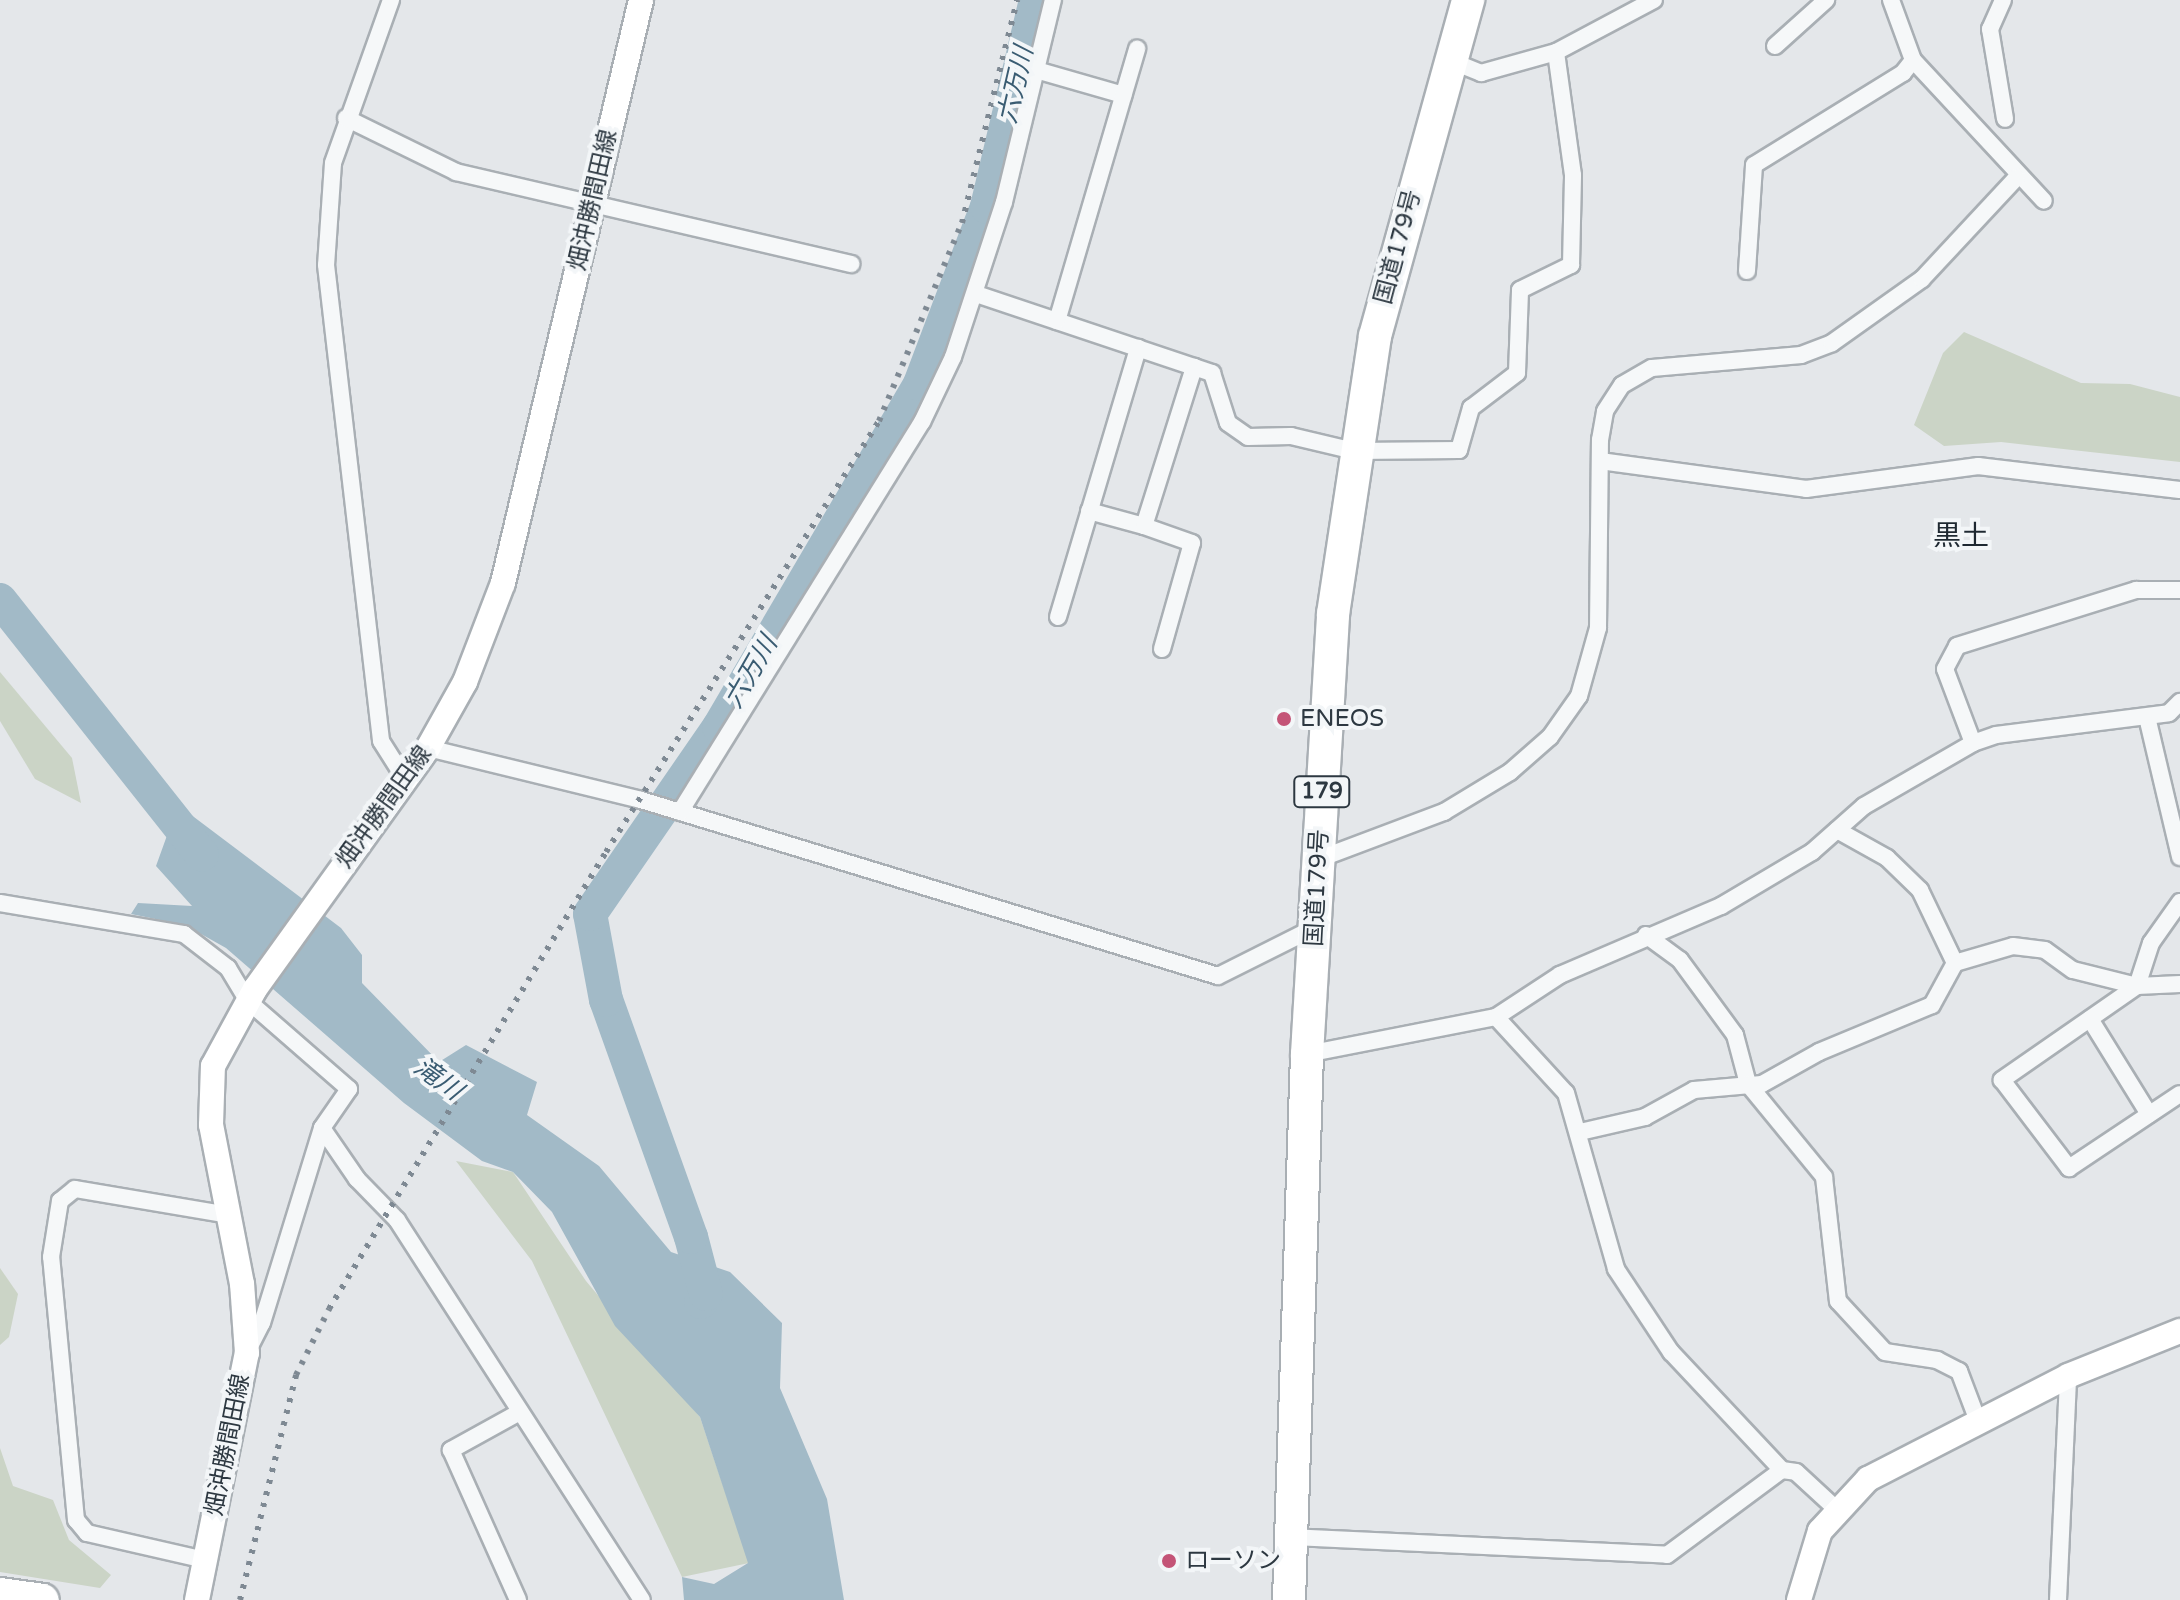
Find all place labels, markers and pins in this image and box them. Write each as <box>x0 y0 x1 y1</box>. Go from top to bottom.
place label: ENEOS <box>1300 705 1384 733</box>
marker: ENEOS <box>1275 710 1293 728</box>
place label: ローソン <box>1185 1547 1281 1575</box>
marker: ローソン <box>1160 1552 1178 1570</box>

